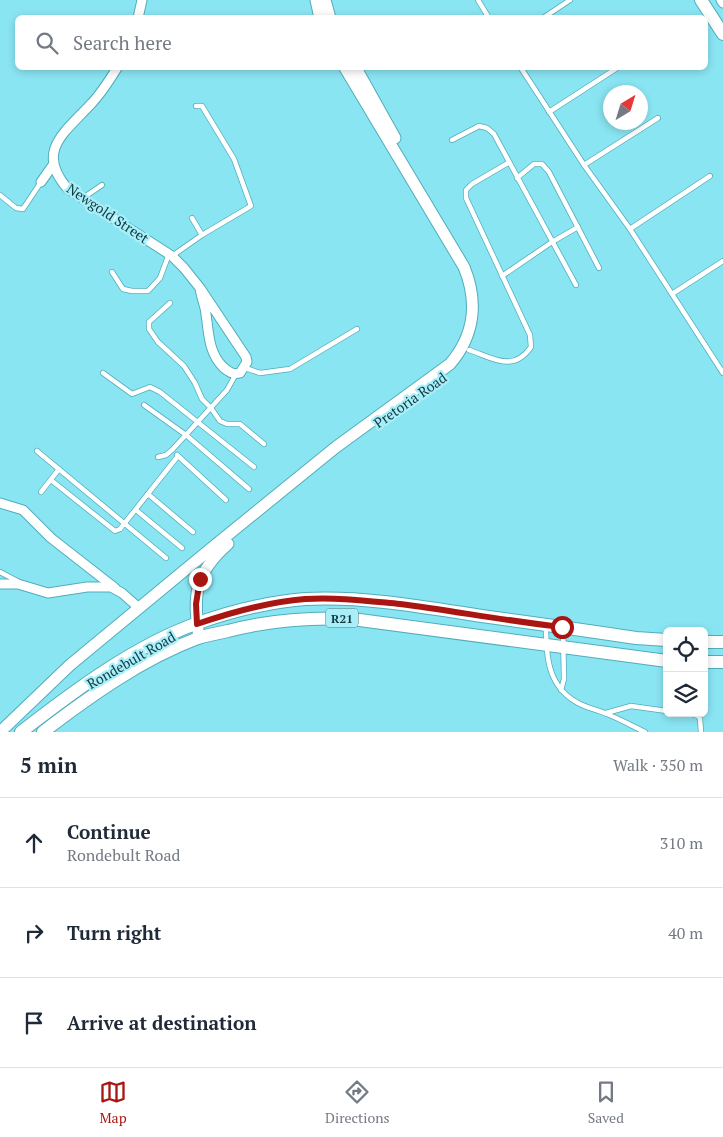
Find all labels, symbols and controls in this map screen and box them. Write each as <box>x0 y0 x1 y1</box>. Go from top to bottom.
search box <box>15 15 708 70</box>
icon: search <box>33 29 61 57</box>
text: Search here <box>73 30 172 55</box>
north arrow <box>603 85 648 130</box>
street label: Newgold Street <box>63 179 153 248</box>
street label: Pretoria Road <box>370 368 450 432</box>
route end <box>189 568 212 591</box>
road number: R21 <box>326 608 358 628</box>
route start <box>551 616 574 639</box>
street label: Rondebult Road <box>83 627 179 693</box>
map controls <box>663 627 708 717</box>
button: locate <box>663 627 708 672</box>
button: layers <box>663 672 708 717</box>
text: 5 min <box>20 751 77 779</box>
text: Walk · 350 m <box>613 754 703 776</box>
text: Continue <box>67 819 151 844</box>
icon: ahead <box>20 829 48 857</box>
text: 310 m <box>660 832 703 854</box>
text: Rondebult Road <box>67 844 180 866</box>
icon: right <box>20 919 48 947</box>
text: Turn right <box>67 920 161 945</box>
text: 40 m <box>668 922 703 944</box>
icon: arrive <box>20 1009 48 1037</box>
text: Arrive at destination <box>67 1010 256 1035</box>
tab: Map <box>99 1078 127 1127</box>
tab: Directions <box>325 1078 390 1127</box>
tab: Saved <box>588 1078 624 1127</box>

